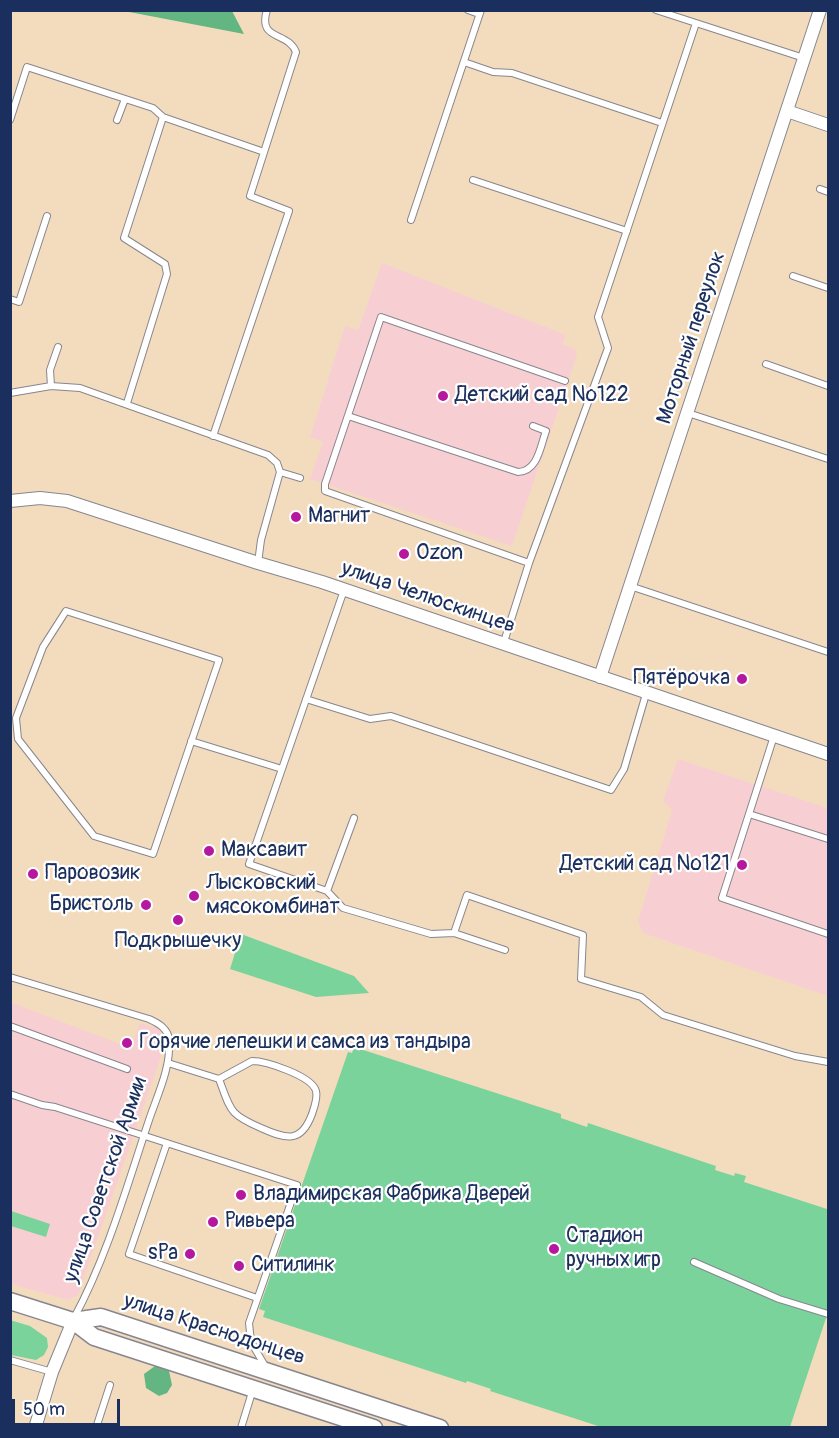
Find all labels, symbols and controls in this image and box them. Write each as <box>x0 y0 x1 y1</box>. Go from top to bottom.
street label: Моторный переулок <box>652 248 732 428</box>
place label: Детский сад №122 <box>455 383 629 409</box>
marker: Детский сад №122 <box>436 389 450 403</box>
place label: Магнит <box>308 504 370 530</box>
marker: Магнит <box>289 510 303 524</box>
place label: Ozon <box>416 541 463 567</box>
marker: Ozon <box>397 547 411 561</box>
street label: улица Челюскинцев <box>338 556 518 640</box>
place label: Пятёрочка <box>633 666 730 692</box>
marker: Пятёрочка <box>735 672 749 686</box>
place label: Максавит <box>221 838 307 864</box>
marker: Максавит <box>202 844 216 858</box>
place label: Детский сад №121 <box>560 852 730 878</box>
marker: Детский сад №121 <box>735 858 749 872</box>
place label: Паровозик <box>45 861 140 887</box>
marker: Паровозик <box>26 867 40 881</box>
place label: Лысковский мясокомбинат <box>206 871 340 921</box>
marker: Лысковский мясокомбинат <box>187 889 201 903</box>
place label: Бристоль <box>49 892 134 918</box>
marker: Бристоль <box>139 898 153 912</box>
marker: Подкрышечку <box>171 913 185 927</box>
place label: Подкрышечку <box>115 929 241 955</box>
place label: Горячие лепешки и самса из тандыра <box>139 1030 471 1056</box>
marker: Горячие лепешки и самса из тандыра <box>120 1036 134 1050</box>
street label: улица Советской Армии <box>59 1074 153 1286</box>
place label: Владимирская Фабрика Дверей <box>253 1182 530 1208</box>
marker: Владимирская Фабрика Дверей <box>234 1188 248 1202</box>
place label: Ривьера <box>225 1209 295 1235</box>
marker: Ривьера <box>206 1215 220 1229</box>
place label: Стадион ручных игр <box>566 1224 661 1274</box>
place label: sPa <box>148 1241 178 1267</box>
marker: Стадион ручных игр <box>547 1242 561 1256</box>
marker: sPa <box>183 1247 197 1261</box>
place label: Ситилинк <box>251 1253 335 1279</box>
marker: Ситилинк <box>232 1259 246 1273</box>
street label: улица Краснодонцев <box>120 1289 308 1371</box>
scale bar <box>15 1387 123 1425</box>
text: 50 m <box>23 1398 65 1421</box>

